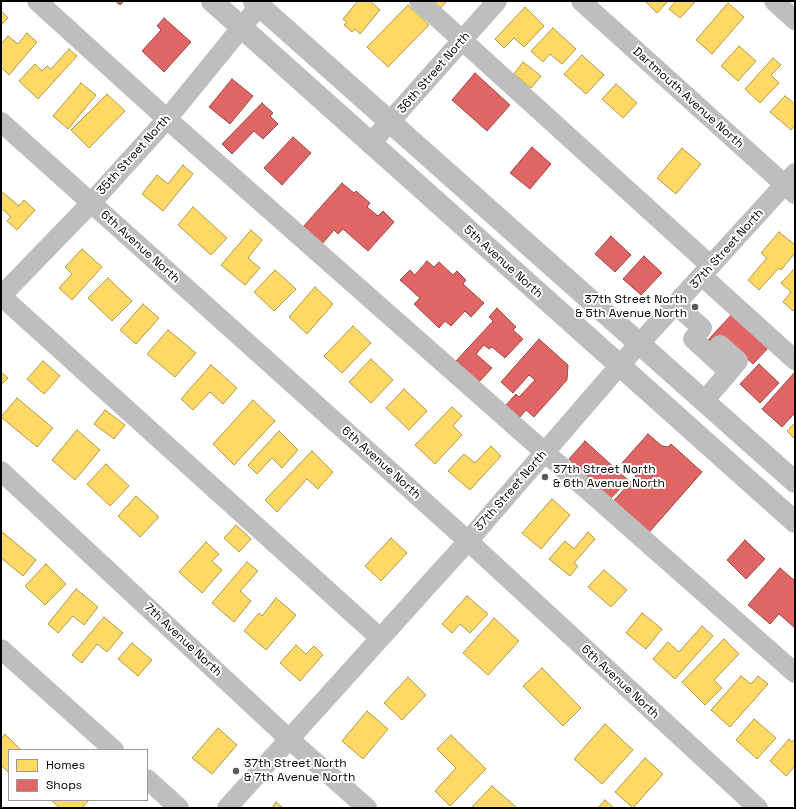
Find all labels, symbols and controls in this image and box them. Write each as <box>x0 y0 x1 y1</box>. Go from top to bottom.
street label: 36th Street North <box>395 29 473 117</box>
street label: Dartmouth Avenue North <box>630 44 746 152</box>
street label: 35th Street North <box>94 112 174 198</box>
street label: 37th Street North <box>687 206 767 292</box>
street label: 6th Avenue North <box>97 208 183 286</box>
street label: 5th Avenue North <box>461 223 545 301</box>
place label: 37th Street North & 5th Avenue North <box>575 293 687 321</box>
marker: 37th Street North & 5th Avenue North <box>690 302 700 312</box>
street label: 6th Avenue North <box>338 424 424 502</box>
street label: 37th Street North <box>472 448 550 534</box>
place label: 37th Street North & 6th Avenue North <box>553 463 665 491</box>
marker: 37th Street North & 6th Avenue North <box>540 472 550 482</box>
street label: 7th Avenue North <box>141 600 225 680</box>
street label: 6th Avenue North <box>578 642 662 722</box>
legend <box>8 749 148 801</box>
text: Homes <box>46 757 85 773</box>
place label: 37th Street North & 7th Avenue North <box>244 757 355 785</box>
marker: 37th Street North & 7th Avenue North <box>231 766 241 776</box>
text: Shops <box>46 777 82 793</box>

